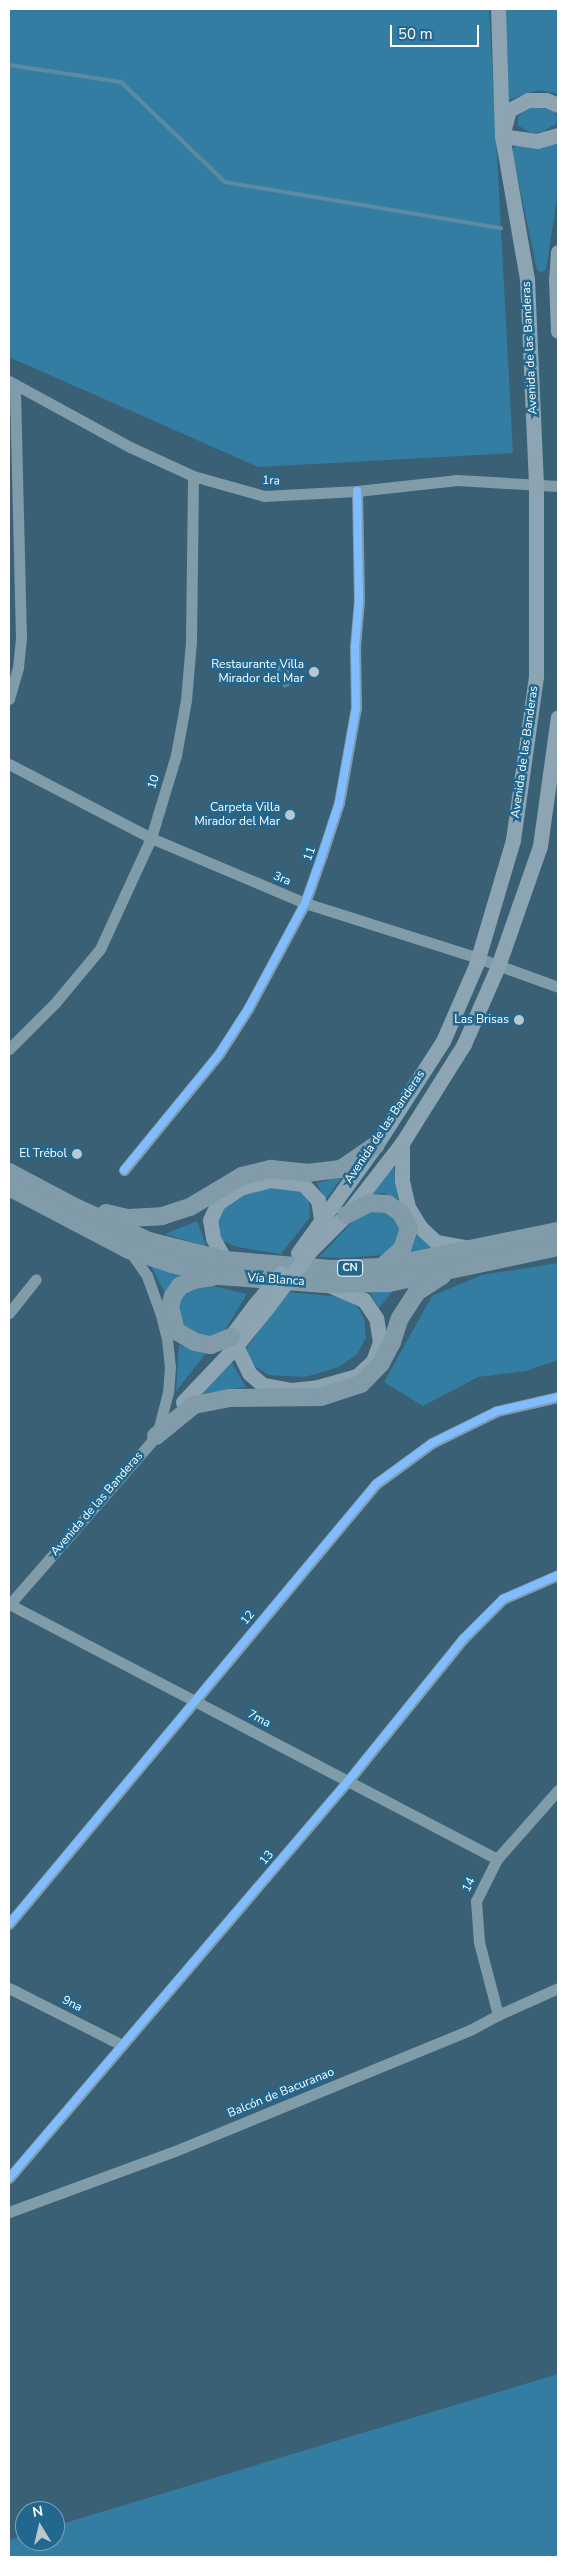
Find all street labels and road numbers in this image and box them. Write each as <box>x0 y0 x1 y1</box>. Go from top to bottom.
street label: Avenida de las Banderas <box>519 281 541 415</box>
street label: 1ra <box>262 473 280 489</box>
street label: Avenida de las Banderas <box>509 685 541 819</box>
street label: 10 <box>145 773 163 791</box>
street label: 11 <box>301 845 319 863</box>
street label: 3ra <box>271 869 293 889</box>
street label: Avenida de las Banderas <box>342 1068 428 1186</box>
road number: CN <box>336 1260 364 1276</box>
street label: Vía Blanca <box>247 1271 305 1289</box>
street label: Avenida de las Banderas <box>48 1449 146 1559</box>
street label: 12 <box>238 1608 258 1628</box>
street label: 7ma <box>245 1707 273 1731</box>
street label: 13 <box>257 1848 277 1868</box>
street label: 14 <box>459 1875 479 1895</box>
street label: 9na <box>60 1993 84 2015</box>
street label: Balcón de Bacuranao <box>226 2065 336 2121</box>

